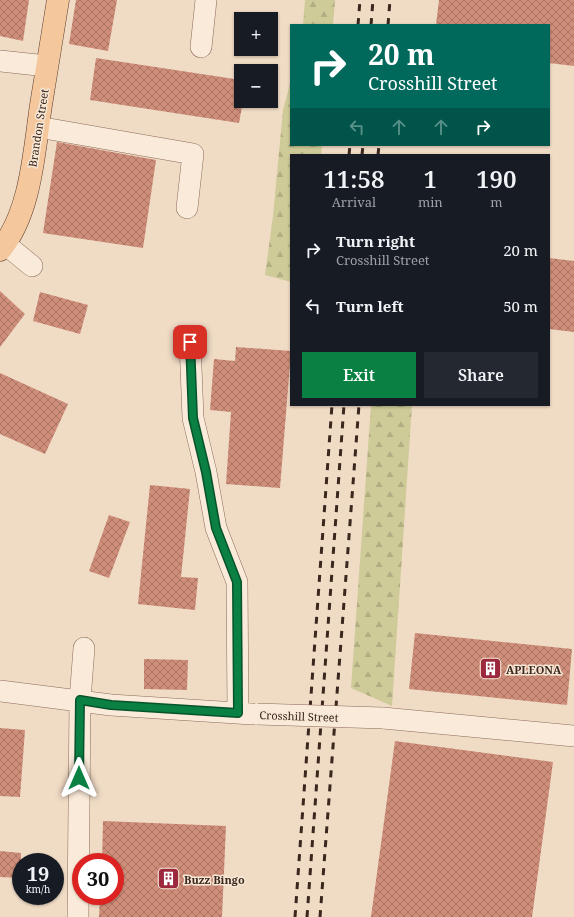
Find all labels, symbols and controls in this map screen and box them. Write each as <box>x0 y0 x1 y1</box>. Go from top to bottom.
map controls <box>234 12 278 108</box>
button: + <box>234 12 278 56</box>
text: 20 m <box>368 35 435 73</box>
icon: right <box>302 40 354 92</box>
button: − <box>234 64 278 108</box>
text: Crosshill Street <box>368 71 497 95</box>
street label: Brandon Street <box>24 88 52 168</box>
icon: left <box>346 116 368 138</box>
icon: ahead <box>388 116 410 138</box>
icon: ahead <box>430 116 452 138</box>
icon: right <box>472 116 494 138</box>
text: 11:58 <box>323 162 385 195</box>
text: 1 <box>424 162 437 195</box>
text: 190 <box>476 162 517 195</box>
text: Arrival <box>332 193 376 211</box>
text: min <box>418 193 443 211</box>
text: m <box>490 193 502 211</box>
text: Turn right <box>336 231 415 251</box>
icon: right <box>302 239 324 261</box>
text: 20 m <box>503 240 538 260</box>
text: Crosshill Street <box>336 251 429 269</box>
icon: left <box>302 295 324 317</box>
text: Turn left <box>336 296 404 316</box>
text: 50 m <box>503 296 538 316</box>
pin <box>173 325 207 359</box>
icon: arrive <box>179 331 201 353</box>
button: Exit <box>302 352 416 398</box>
button: Share <box>424 352 538 398</box>
building icon: APLEONA <box>478 656 504 682</box>
place label: APLEONA <box>506 662 562 677</box>
street label: Crosshill Street <box>259 707 339 725</box>
position arrow <box>58 757 100 799</box>
speed limit sign: 30 <box>72 853 124 905</box>
text: 19 <box>27 860 49 887</box>
building icon: Buzz Bingo <box>156 866 182 892</box>
place label: Buzz Bingo <box>184 872 245 887</box>
text: km/h <box>26 882 50 896</box>

